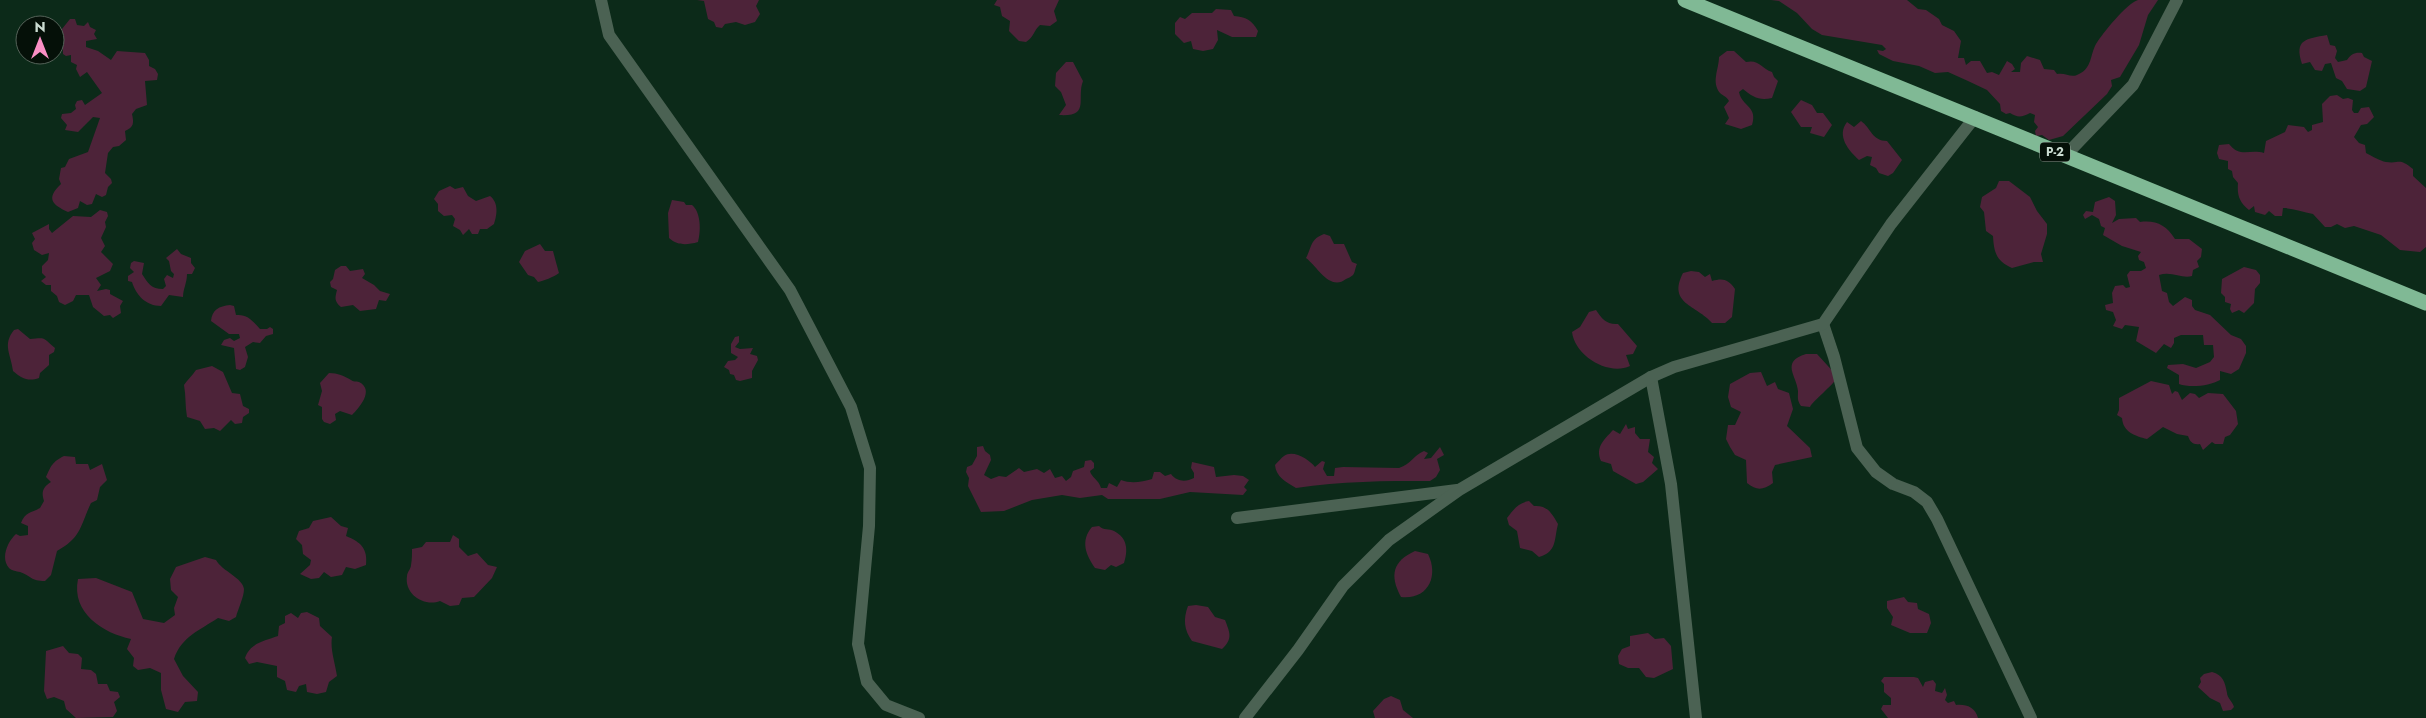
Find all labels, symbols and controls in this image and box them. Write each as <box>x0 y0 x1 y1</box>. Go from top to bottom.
north arrow <box>15 15 65 65</box>
text: N <box>34 17 46 37</box>
road number: P-2 <box>2040 142 2070 162</box>

